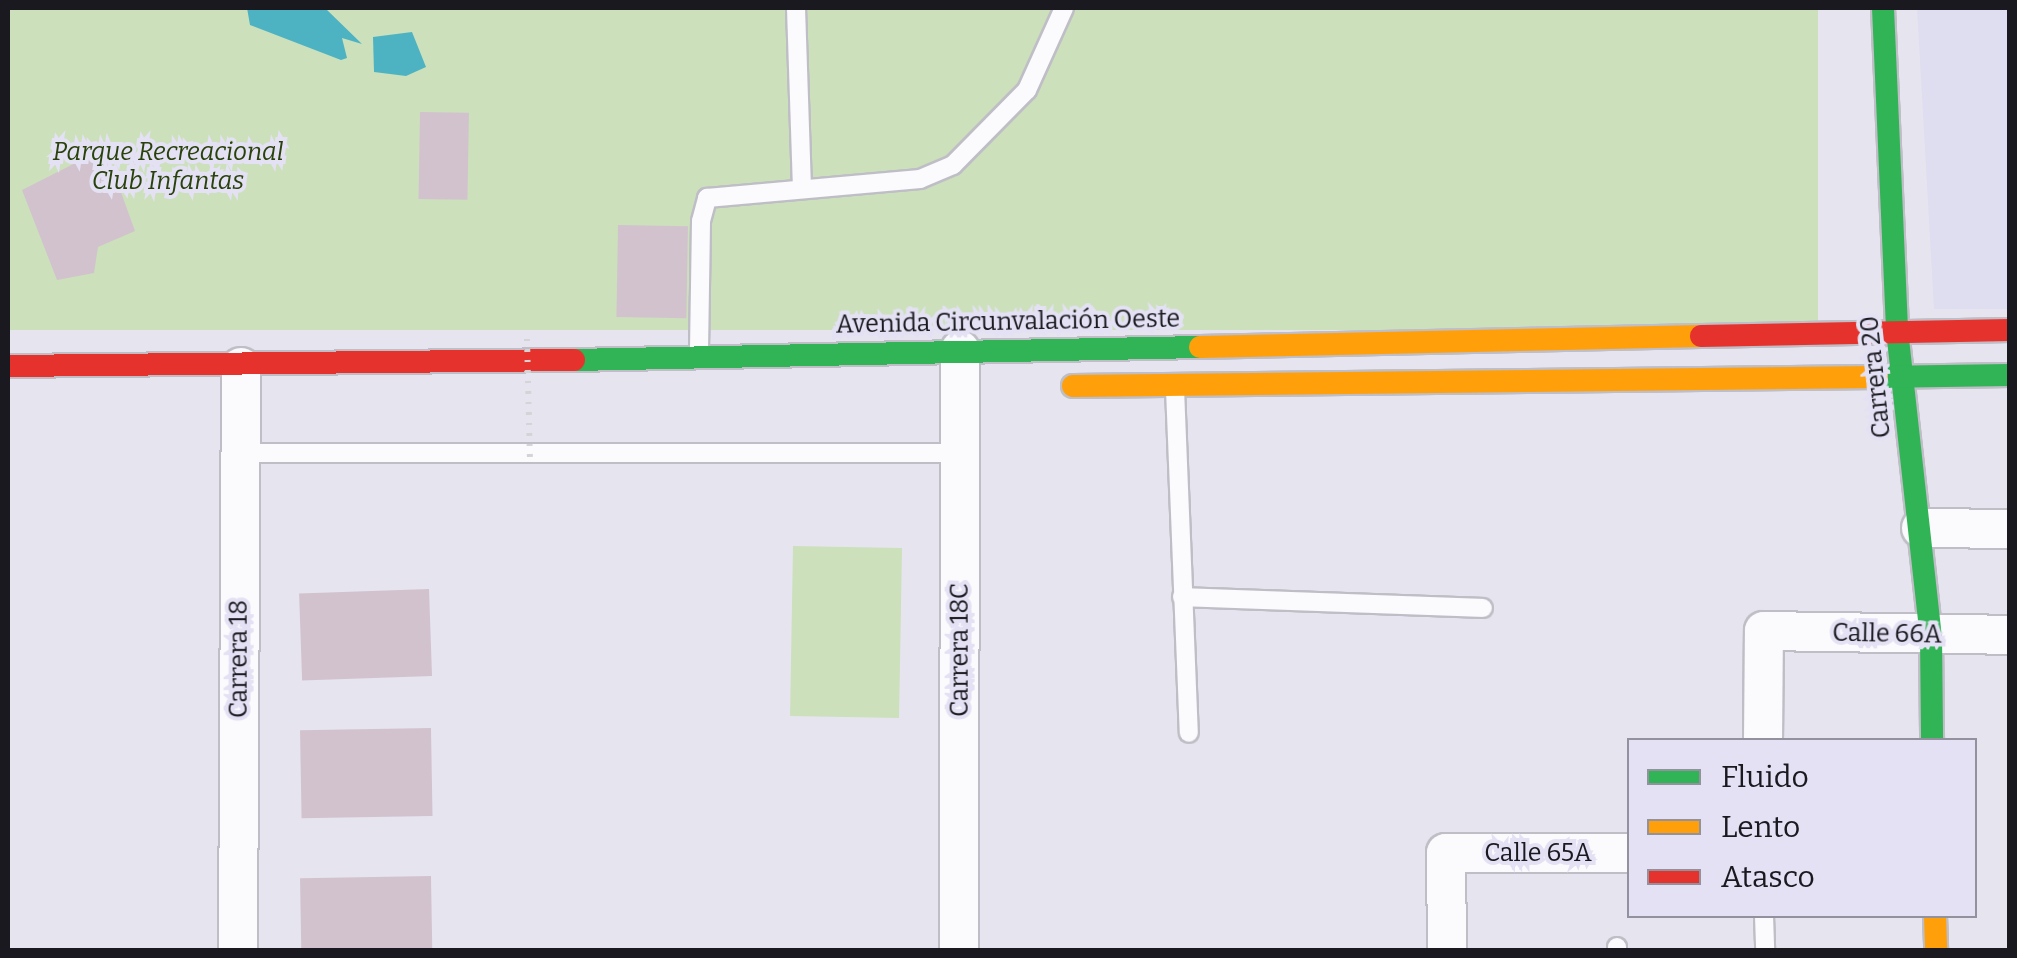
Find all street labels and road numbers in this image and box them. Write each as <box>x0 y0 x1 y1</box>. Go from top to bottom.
street label: Avenida Circunvalación Oeste <box>836 304 1180 340</box>
street label: Carrera 20 <box>1855 314 1897 440</box>
street label: Carrera 18C <box>945 583 975 717</box>
street label: Carrera 18 <box>224 600 254 718</box>
street label: Calle 66A <box>1832 618 1942 650</box>
street label: Calle 65A <box>1484 838 1592 868</box>

